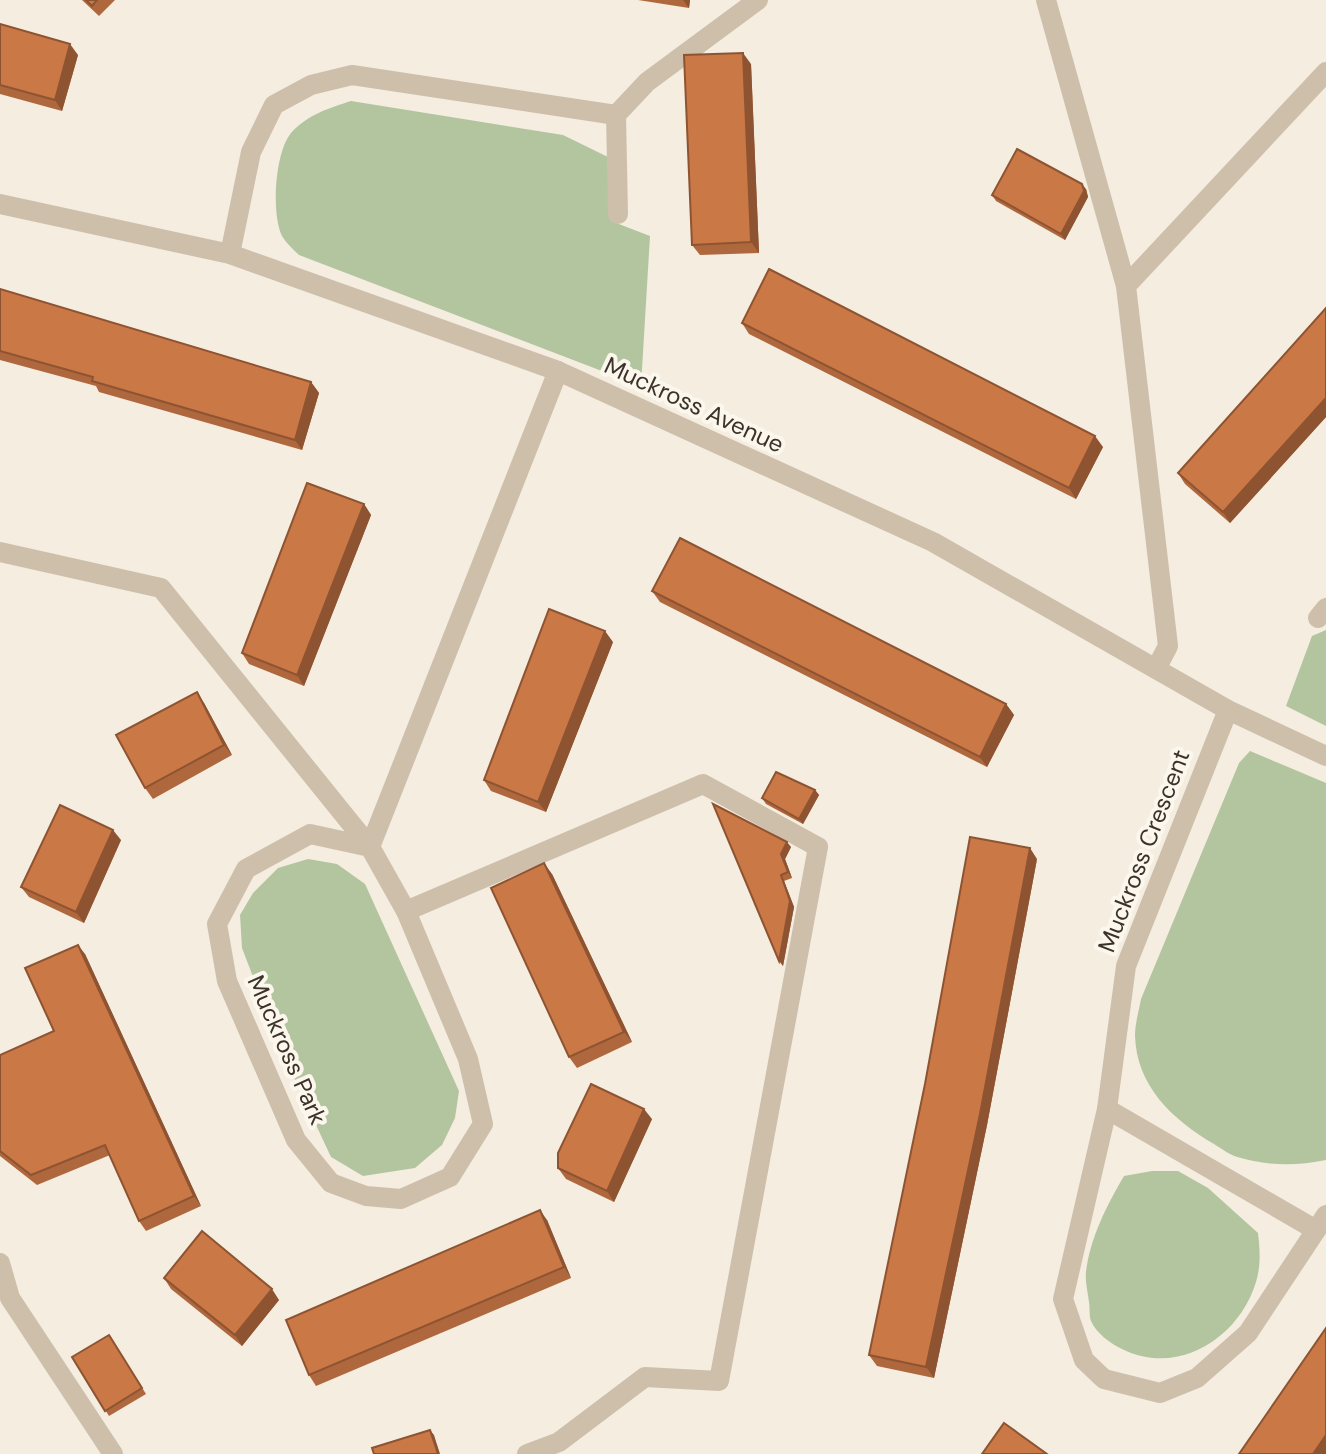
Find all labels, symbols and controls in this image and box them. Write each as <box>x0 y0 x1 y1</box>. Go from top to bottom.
street label: Muckross Avenue <box>600 349 789 460</box>
street label: Muckross Crescent <box>1091 745 1196 957</box>
street label: Muckross Park <box>241 970 334 1129</box>

